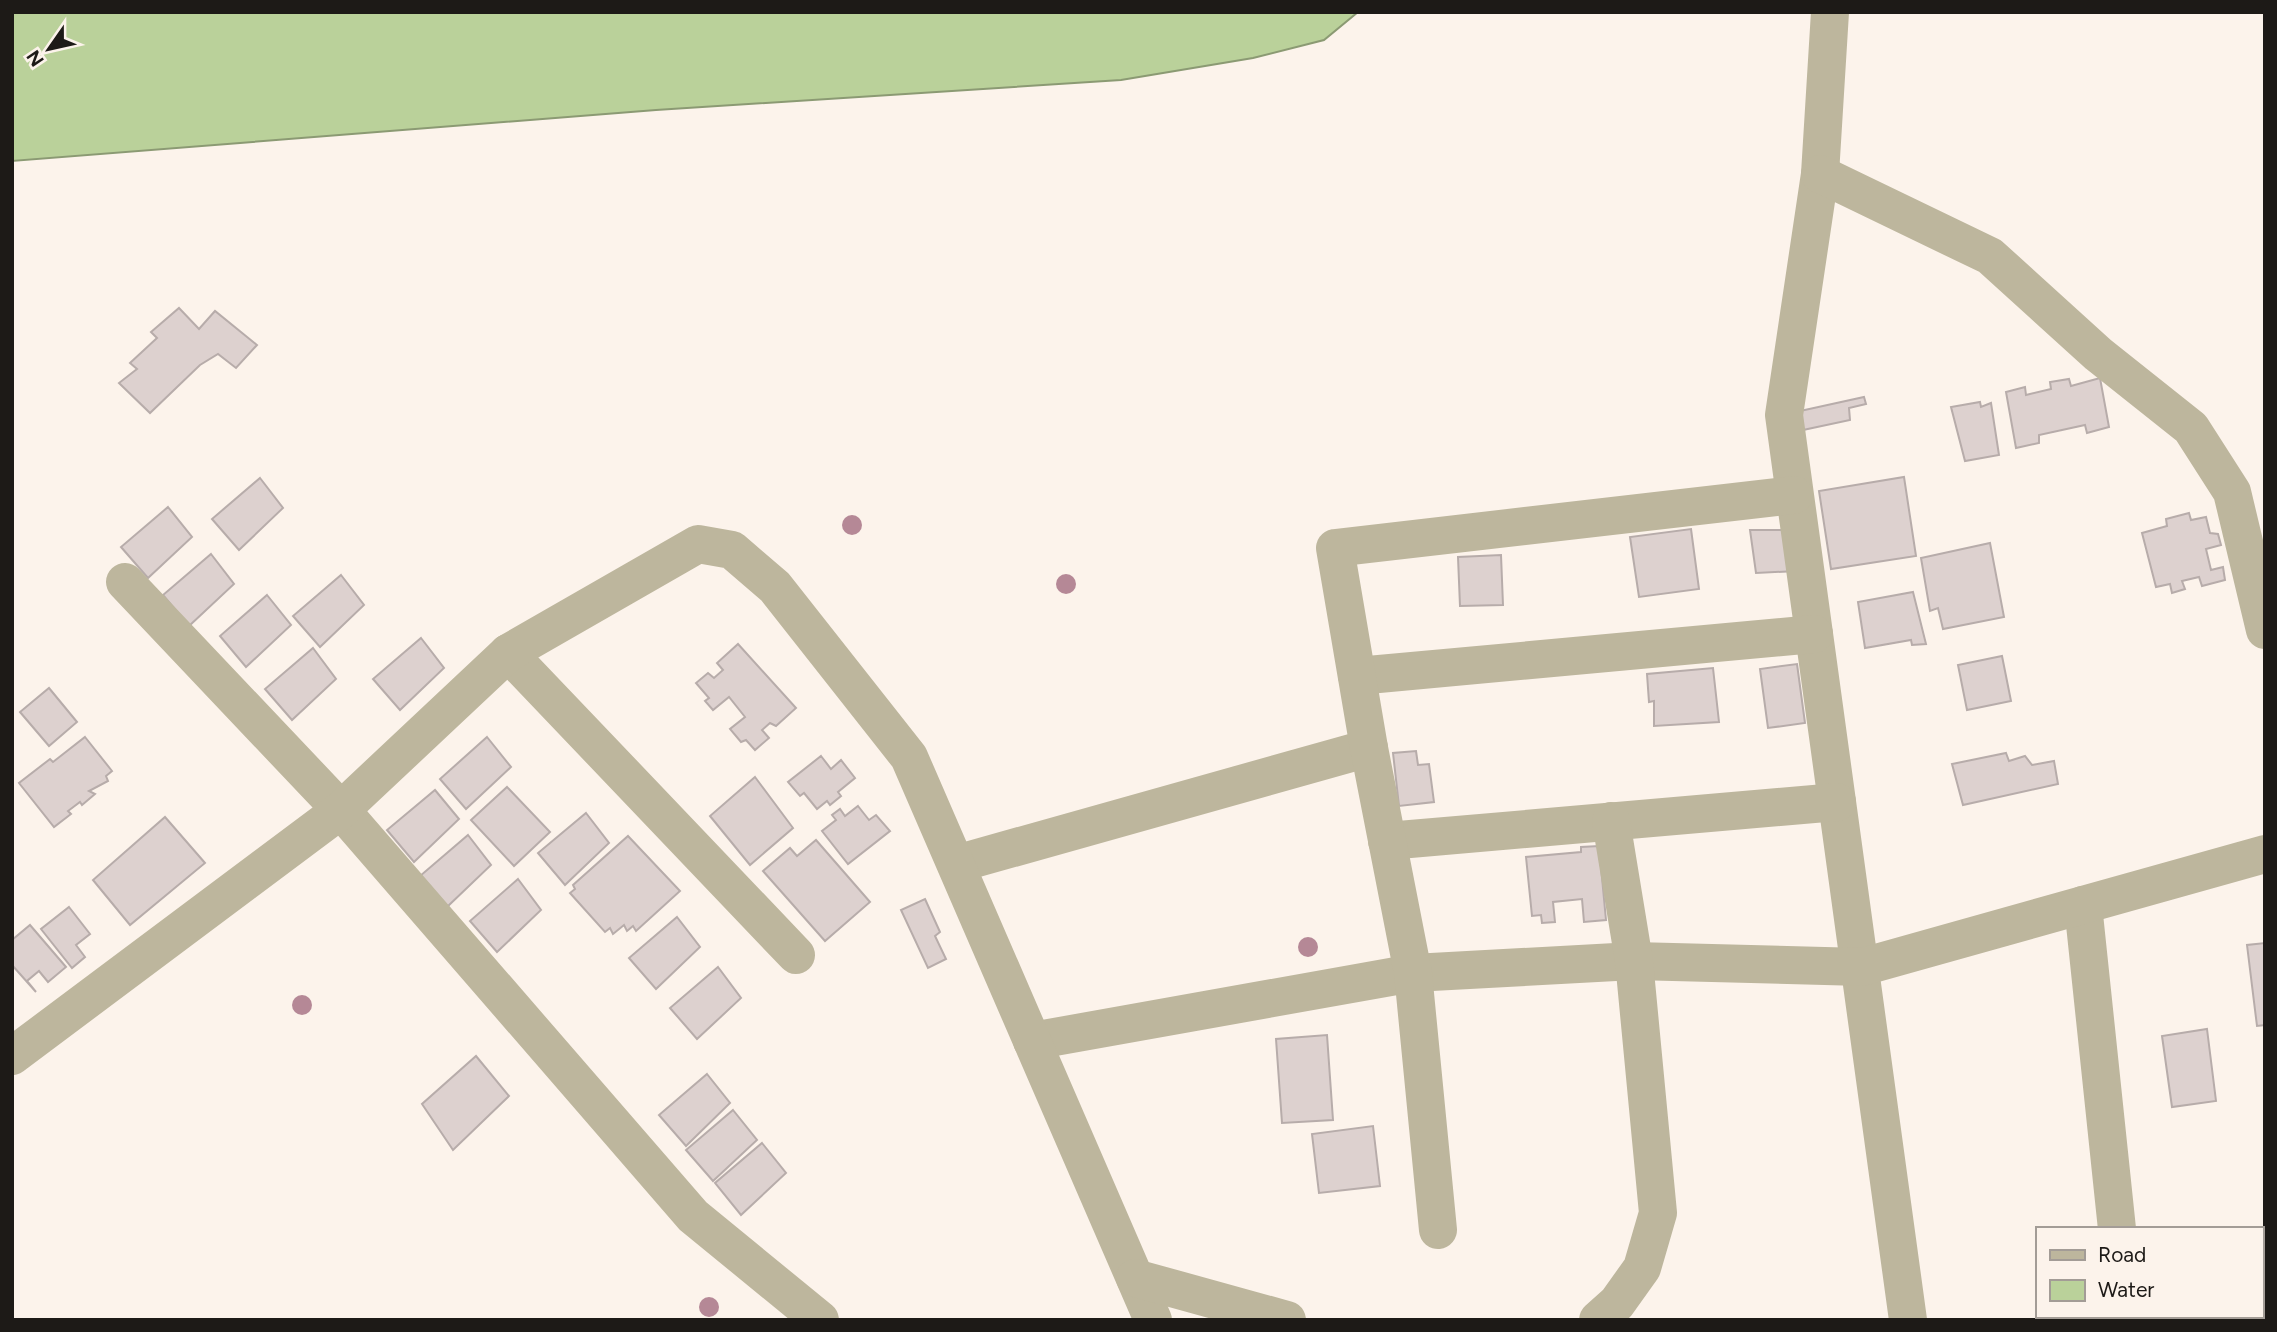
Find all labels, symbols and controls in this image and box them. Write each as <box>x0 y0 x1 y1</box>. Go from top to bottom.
north arrow <box>14 14 84 84</box>
text: N <box>22 46 49 71</box>
legend <box>2036 1227 2263 1318</box>
text: Road <box>2098 1242 2146 1267</box>
text: Water <box>2098 1277 2154 1302</box>

